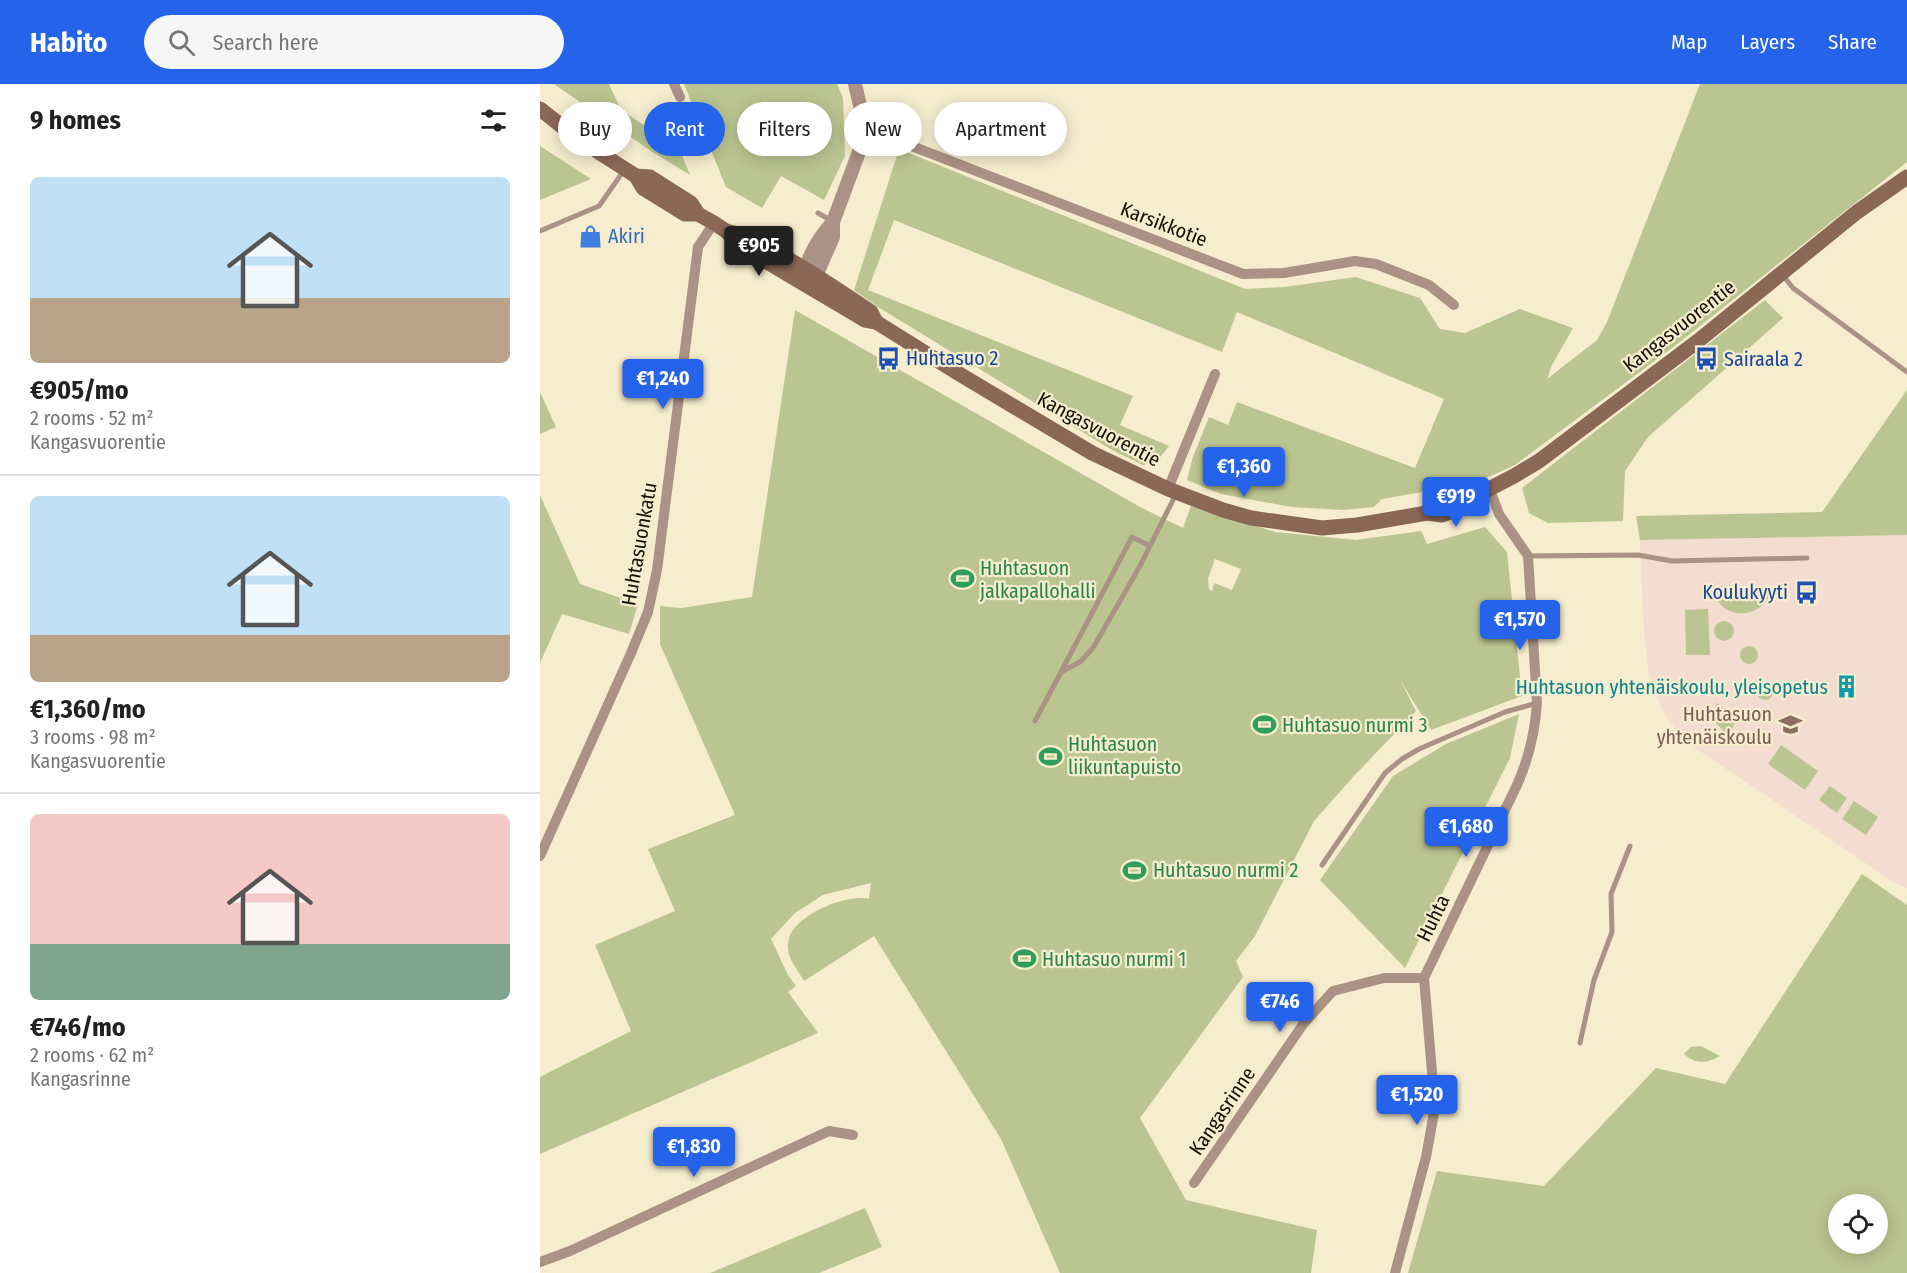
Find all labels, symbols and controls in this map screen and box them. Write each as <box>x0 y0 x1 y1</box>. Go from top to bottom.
search box <box>144 15 564 69</box>
text: Habito <box>30 26 108 59</box>
icon: search <box>165 26 198 59</box>
text: Search here <box>213 29 319 56</box>
text: Map <box>1671 29 1707 55</box>
text: Layers <box>1740 29 1795 55</box>
text: Share <box>1828 29 1877 55</box>
chip: Buy <box>558 102 632 156</box>
chip: Rent <box>644 102 725 156</box>
chip: Filters <box>737 102 832 156</box>
chip: New <box>844 102 922 156</box>
chip: Apartment <box>934 102 1067 156</box>
icon: filters <box>477 104 510 137</box>
text: 9 homes <box>30 105 121 136</box>
street label: Karsikkotie <box>1117 196 1211 252</box>
icon: home <box>216 216 324 324</box>
shop icon: Akiri <box>577 223 603 249</box>
place label: Akiri <box>608 224 645 248</box>
pin: €905 <box>723 226 795 277</box>
text: €905 <box>738 233 780 257</box>
street label: Kangasvuorentie <box>1618 275 1740 377</box>
bus stop icon: Huhtasuo 2 <box>875 345 901 371</box>
place label: Huhtasuo 2 <box>906 346 998 370</box>
bus stop icon: Sairaala 2 <box>1693 346 1719 372</box>
place label: Sairaala 2 <box>1724 347 1803 371</box>
pin: €1,240 <box>614 359 712 410</box>
text: €1,240 <box>636 366 690 390</box>
text: €905/mo <box>30 375 129 406</box>
street label: Kangasvuorentie <box>1033 387 1165 471</box>
text: 2 rooms · 52 m² <box>30 406 154 430</box>
text: Kangasvuorentie <box>30 430 166 454</box>
pin: €1,360 <box>1195 447 1293 498</box>
text: €1,360 <box>1217 454 1271 478</box>
pin: €919 <box>1420 477 1492 528</box>
street label: Huhtasuonkatu <box>616 480 662 608</box>
text: €919 <box>1436 484 1476 508</box>
icon: home <box>216 535 324 643</box>
place label: Huhtasuon jalkapallohalli <box>979 556 1096 603</box>
sports icon: Huhtasuon jalkapallohalli <box>949 566 975 592</box>
bus stop icon: Koulukyyti <box>1793 579 1819 605</box>
place label: Koulukyyti <box>1702 580 1788 604</box>
pin: €1,570 <box>1471 600 1569 651</box>
text: €1,570 <box>1494 607 1546 631</box>
building icon: Huhtasuon yhtenäiskoulu, yleisopetus <box>1833 674 1859 700</box>
place label: Huhtasuon yhtenäiskoulu, yleisopetus <box>1516 675 1828 699</box>
text: €1,360/mo <box>30 694 146 725</box>
place label: Huhtasuon yhtenäiskoulu <box>1657 702 1772 749</box>
sports icon: Huhtasuo nurmi 3 <box>1251 712 1277 738</box>
school or university icon: Huhtasuon yhtenäiskoulu <box>1777 712 1803 738</box>
place label: Huhtasuo nurmi 3 <box>1282 713 1428 737</box>
text: 3 rooms · 98 m² <box>30 725 156 749</box>
place label: Huhtasuon liikuntapuisto <box>1068 732 1181 779</box>
sports icon: Huhtasuon liikuntapuisto <box>1037 743 1063 769</box>
text: Kangasvuorentie <box>30 749 166 773</box>
pin: €1,680 <box>1417 807 1515 858</box>
text: €1,680 <box>1439 814 1493 838</box>
icon: home <box>216 853 324 961</box>
sports icon: Huhtasuo nurmi 2 <box>1122 857 1148 883</box>
place label: Huhtasuo nurmi 2 <box>1153 858 1298 882</box>
street label: Huhta <box>1411 891 1455 945</box>
sports icon: Huhtasuo nurmi 1 <box>1011 946 1037 972</box>
place label: Huhtasuo nurmi 1 <box>1042 947 1186 971</box>
pin: €746 <box>1244 982 1316 1033</box>
text: €746 <box>1260 989 1300 1013</box>
text: €746/mo <box>30 1012 126 1043</box>
text: 2 rooms · 62 m² <box>30 1043 154 1067</box>
street label: Kangasrinne <box>1184 1062 1260 1160</box>
text: Kangasrinne <box>30 1067 131 1091</box>
pin: €1,520 <box>1368 1075 1466 1126</box>
text: €1,520 <box>1390 1082 1444 1106</box>
pin: €1,830 <box>645 1127 743 1178</box>
text: €1,830 <box>667 1134 721 1158</box>
map controls <box>1828 1194 1888 1254</box>
button: locate <box>1828 1194 1888 1254</box>

